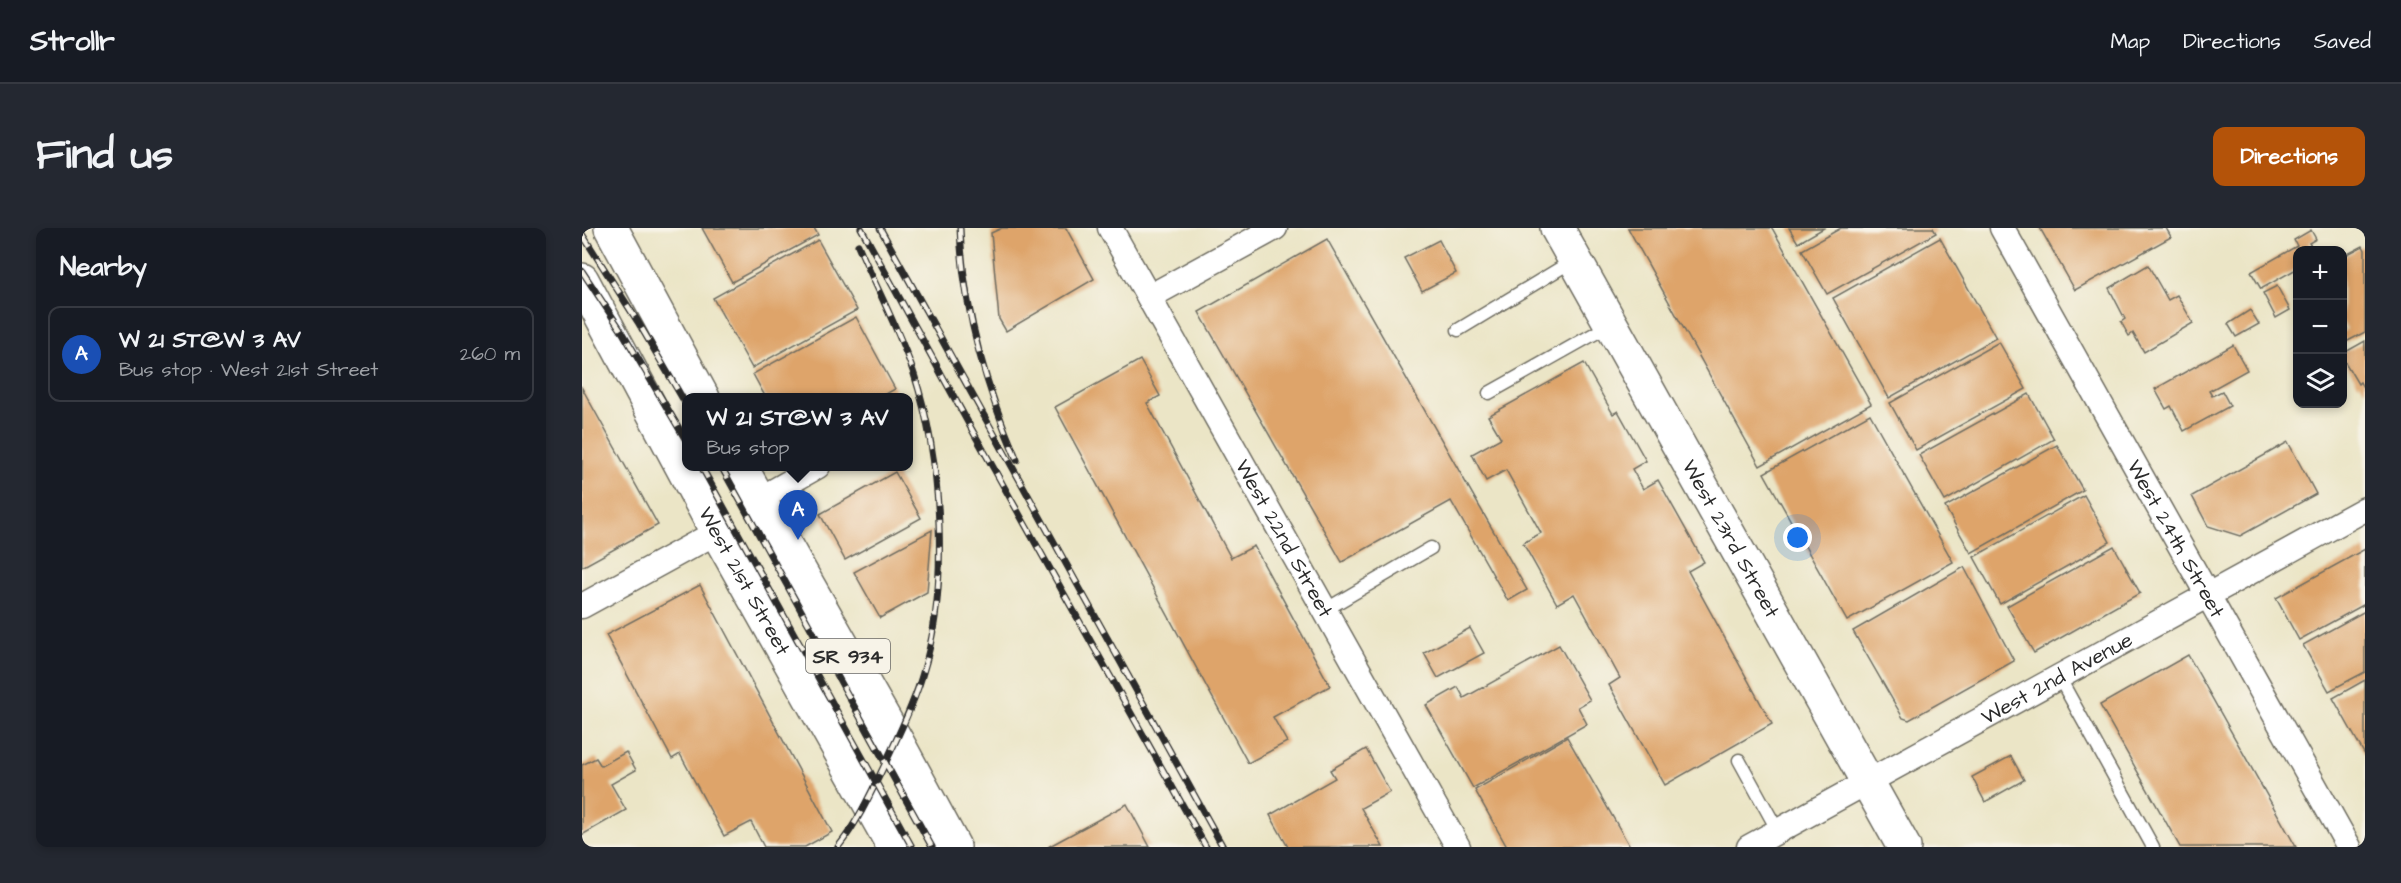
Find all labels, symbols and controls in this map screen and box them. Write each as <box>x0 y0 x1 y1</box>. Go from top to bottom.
text: Strollr <box>30 22 115 61</box>
text: Map <box>2110 27 2150 56</box>
text: Directions <box>2183 27 2281 56</box>
text: Saved <box>2314 27 2371 56</box>
text: Find us <box>36 127 173 185</box>
button: Directions <box>2213 127 2365 186</box>
map controls <box>2293 246 2347 408</box>
button: + <box>2293 246 2347 300</box>
text: Nearby <box>60 249 147 285</box>
button: − <box>2293 300 2347 354</box>
text: W 21 ST@W 3 AV <box>119 325 301 356</box>
text: A <box>75 340 88 368</box>
text: 260 m <box>460 340 520 368</box>
button: layers <box>2293 354 2347 408</box>
text: Bus stop · West 21st Street <box>119 356 378 384</box>
popup <box>682 393 913 471</box>
text: W 21 ST@W 3 AV <box>707 403 888 434</box>
text: Bus stop <box>707 434 789 462</box>
street label: West 22nd Street <box>1228 454 1340 623</box>
street label: West 24th Street <box>2120 454 2232 624</box>
street label: West 23rd Street <box>1675 455 1787 623</box>
pin: A <box>778 490 818 540</box>
street label: West 21st Street <box>691 502 798 661</box>
your location <box>1783 523 1812 552</box>
street label: West 2nd Avenue <box>1976 625 2138 732</box>
road number: SR 934 <box>806 639 890 673</box>

